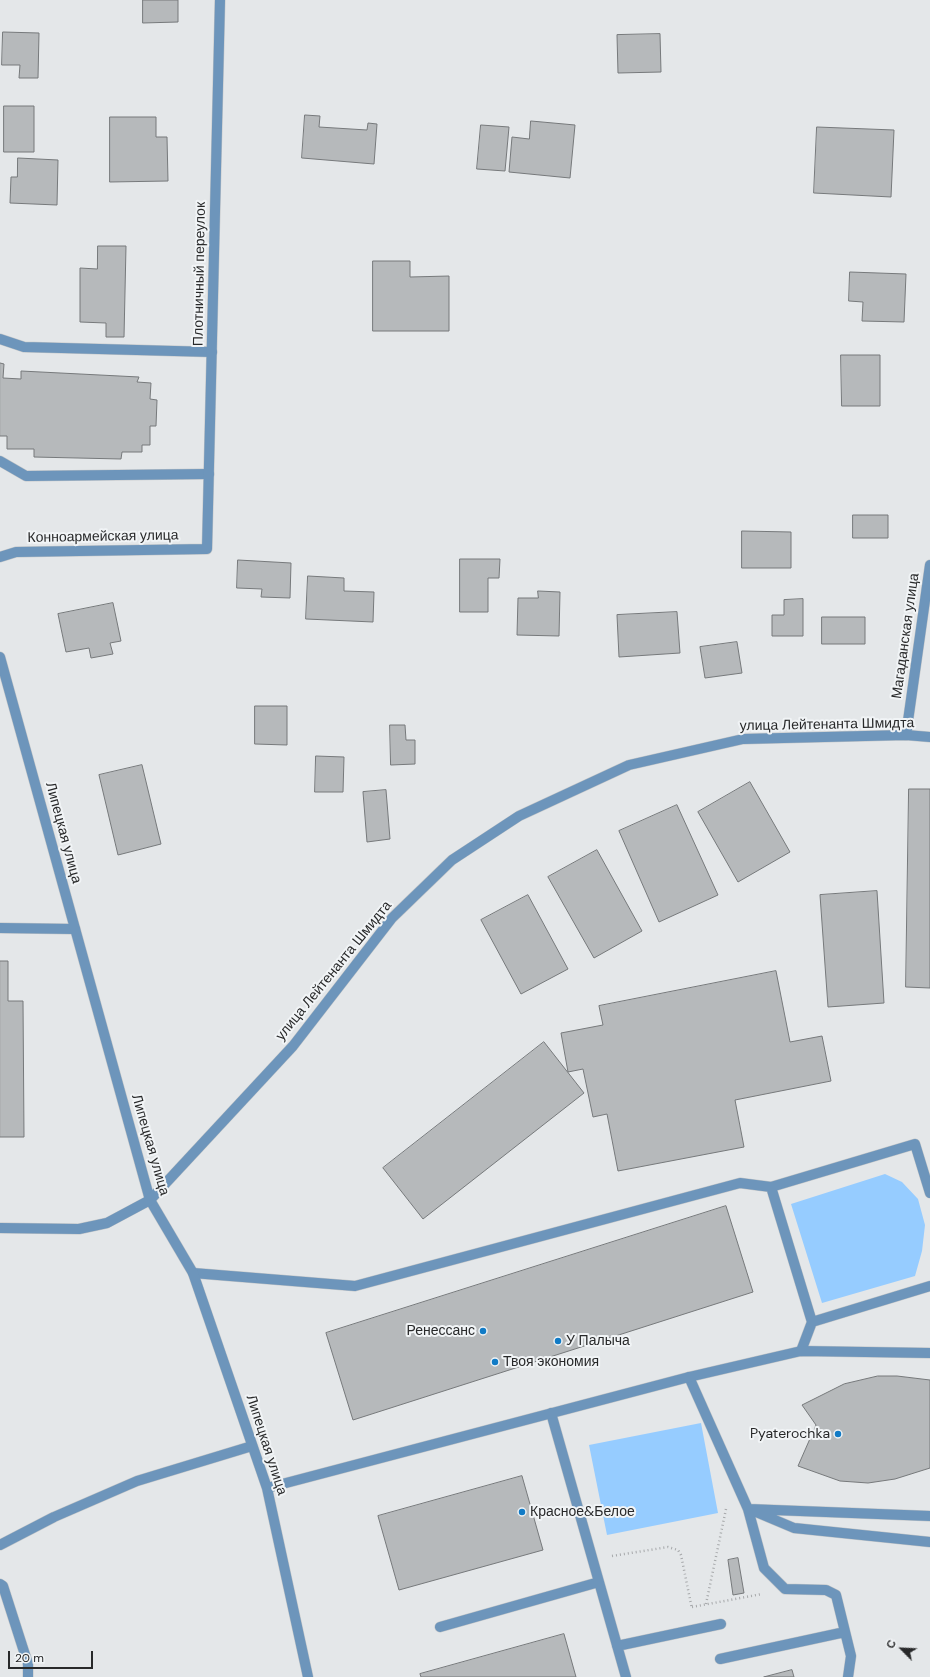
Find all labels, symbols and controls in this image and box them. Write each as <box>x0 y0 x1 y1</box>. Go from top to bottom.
street label: Плотничный переулок <box>190 202 210 346</box>
street label: Конноармейская улица <box>27 527 179 547</box>
street label: Магаданская улица <box>889 572 923 700</box>
street label: улица Лейтенанта Шмидта <box>740 715 914 735</box>
street label: Липецкая улица <box>41 780 85 886</box>
street label: улица Лейтенанта Шмидта <box>273 898 395 1044</box>
street label: Липецкая улица <box>128 1093 172 1197</box>
place label: Ренессанс <box>406 1323 475 1339</box>
marker: Ренессанс <box>478 1326 488 1336</box>
place label: У Палыча <box>566 1333 630 1349</box>
marker: У Палыча <box>553 1336 563 1346</box>
place label: Твоя экономия <box>503 1354 599 1370</box>
marker: Твоя экономия <box>490 1357 500 1367</box>
street label: Липецкая улица <box>242 1393 290 1497</box>
place label: Pyaterochka <box>750 1426 830 1442</box>
marker: Pyaterochka <box>833 1429 843 1439</box>
place label: Красное&Белое <box>530 1504 635 1520</box>
marker: Красное&Белое <box>517 1507 527 1517</box>
north arrow <box>882 1629 922 1669</box>
text: С <box>883 1638 899 1651</box>
scale bar <box>10 1643 95 1669</box>
text: 20 m <box>15 1650 44 1666</box>

